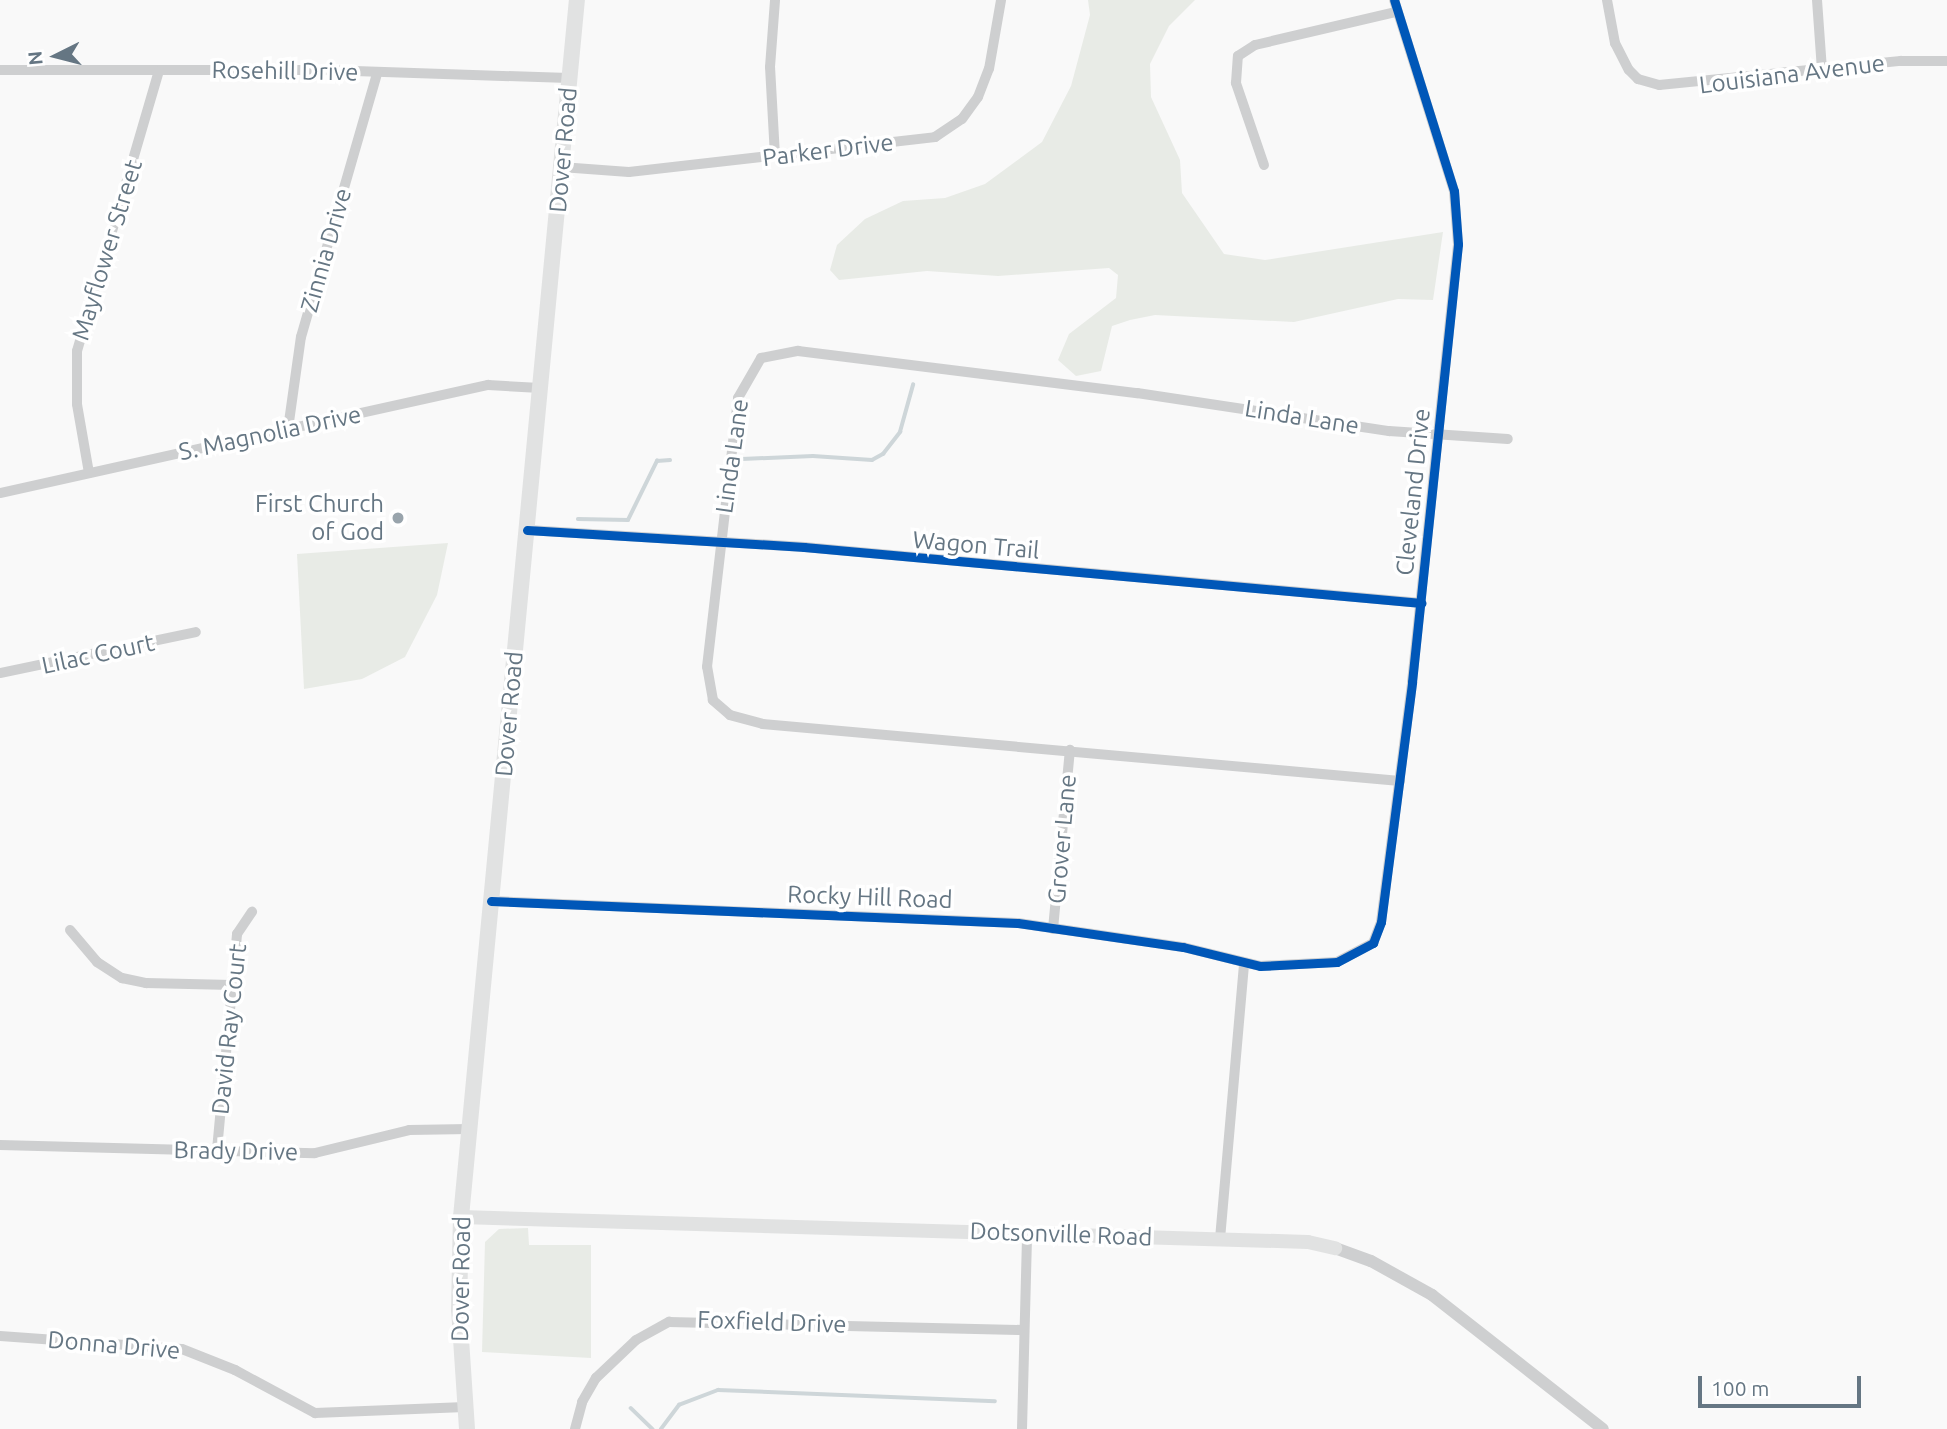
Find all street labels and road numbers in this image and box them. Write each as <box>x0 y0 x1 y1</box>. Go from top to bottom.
street label: Louisiana Avenue <box>1698 48 1886 100</box>
street label: Rosehill Drive <box>211 55 359 87</box>
street label: Dover Road <box>543 86 583 214</box>
street label: Parker Drive <box>761 128 895 172</box>
street label: Mayflower Street <box>66 156 148 344</box>
street label: Zinnia Drive <box>295 185 357 315</box>
street label: Linda Lane <box>1243 394 1361 440</box>
street label: Linda Lane <box>710 397 754 515</box>
street label: S. Magnolia Drive <box>176 400 364 466</box>
street label: Cleveland Drive <box>1390 407 1436 577</box>
street label: Wagon Trail <box>911 525 1041 565</box>
street label: Lilac Court <box>39 628 157 680</box>
street label: Dover Road <box>489 650 529 778</box>
street label: Grover Lane <box>1042 773 1082 905</box>
street label: Rocky Hill Road <box>787 880 953 914</box>
street label: David Ray Court <box>206 942 252 1116</box>
street label: Brady Drive <box>174 1136 298 1166</box>
street label: Dover Road <box>446 1216 476 1342</box>
street label: Dotsonville Road <box>969 1216 1153 1252</box>
street label: Foxfield Drive <box>697 1305 847 1339</box>
street label: Donna Drive <box>47 1325 181 1365</box>

